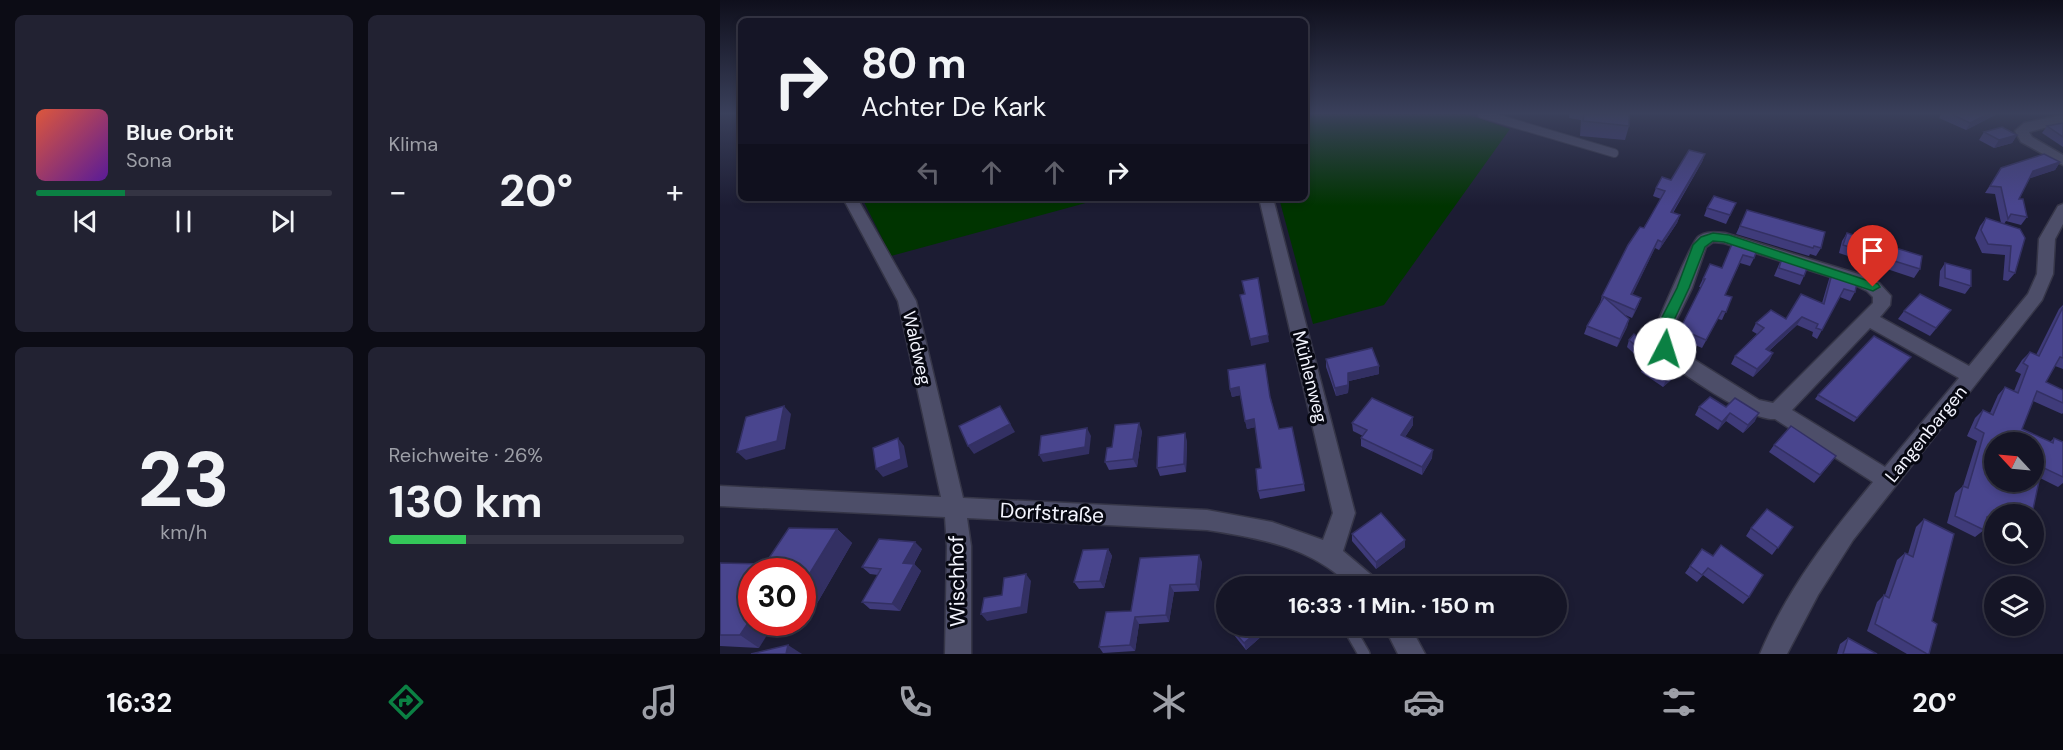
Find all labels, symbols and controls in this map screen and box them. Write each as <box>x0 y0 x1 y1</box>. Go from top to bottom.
text: 80 m <box>861 36 967 91</box>
icon: right <box>762 42 840 120</box>
text: Achter De Kark <box>861 89 1046 124</box>
text: Blue Orbit <box>126 118 234 147</box>
text: Klima <box>389 131 438 157</box>
text: Sona <box>126 147 172 173</box>
icon: left <box>912 156 945 189</box>
icon: ahead <box>975 156 1008 189</box>
icon: ahead <box>1038 156 1071 189</box>
icon: right <box>1101 156 1134 189</box>
text: 20° <box>499 161 573 220</box>
text: − <box>389 170 407 213</box>
text: + <box>666 170 684 213</box>
icon: previous <box>69 205 102 238</box>
icon: pause <box>167 205 200 238</box>
icon: next <box>266 205 299 238</box>
pin <box>1847 225 1898 287</box>
icon: arrive <box>1856 234 1889 267</box>
street label: Waldweg <box>897 309 937 387</box>
position arrow <box>1633 317 1697 381</box>
street label: Mühlenweg <box>1287 329 1333 425</box>
street label: Langenbargen <box>1880 381 1972 487</box>
text: 23 <box>138 429 230 530</box>
north arrow <box>1984 432 2044 492</box>
map controls <box>1984 432 2044 636</box>
text: Reichweite · 26% <box>389 442 543 468</box>
text: 130 km <box>389 472 543 531</box>
street label: Dorfstraße <box>999 496 1105 530</box>
button: search <box>1984 504 2044 564</box>
text: km/h <box>160 519 207 545</box>
street label: Wischhof <box>942 535 972 627</box>
speed limit sign: 30 <box>738 558 816 636</box>
button: layers <box>1984 576 2044 636</box>
text: 16:33 · 1 Min. · 150 m <box>1288 591 1495 620</box>
icon: directions <box>385 681 427 723</box>
icon: music <box>639 681 681 723</box>
icon: phone <box>894 681 936 723</box>
icon: climate <box>1148 681 1190 723</box>
icon: car <box>1403 681 1445 723</box>
icon: filters <box>1658 681 1700 723</box>
text: 16:32 <box>106 685 172 720</box>
text: 20° <box>1912 685 1957 720</box>

